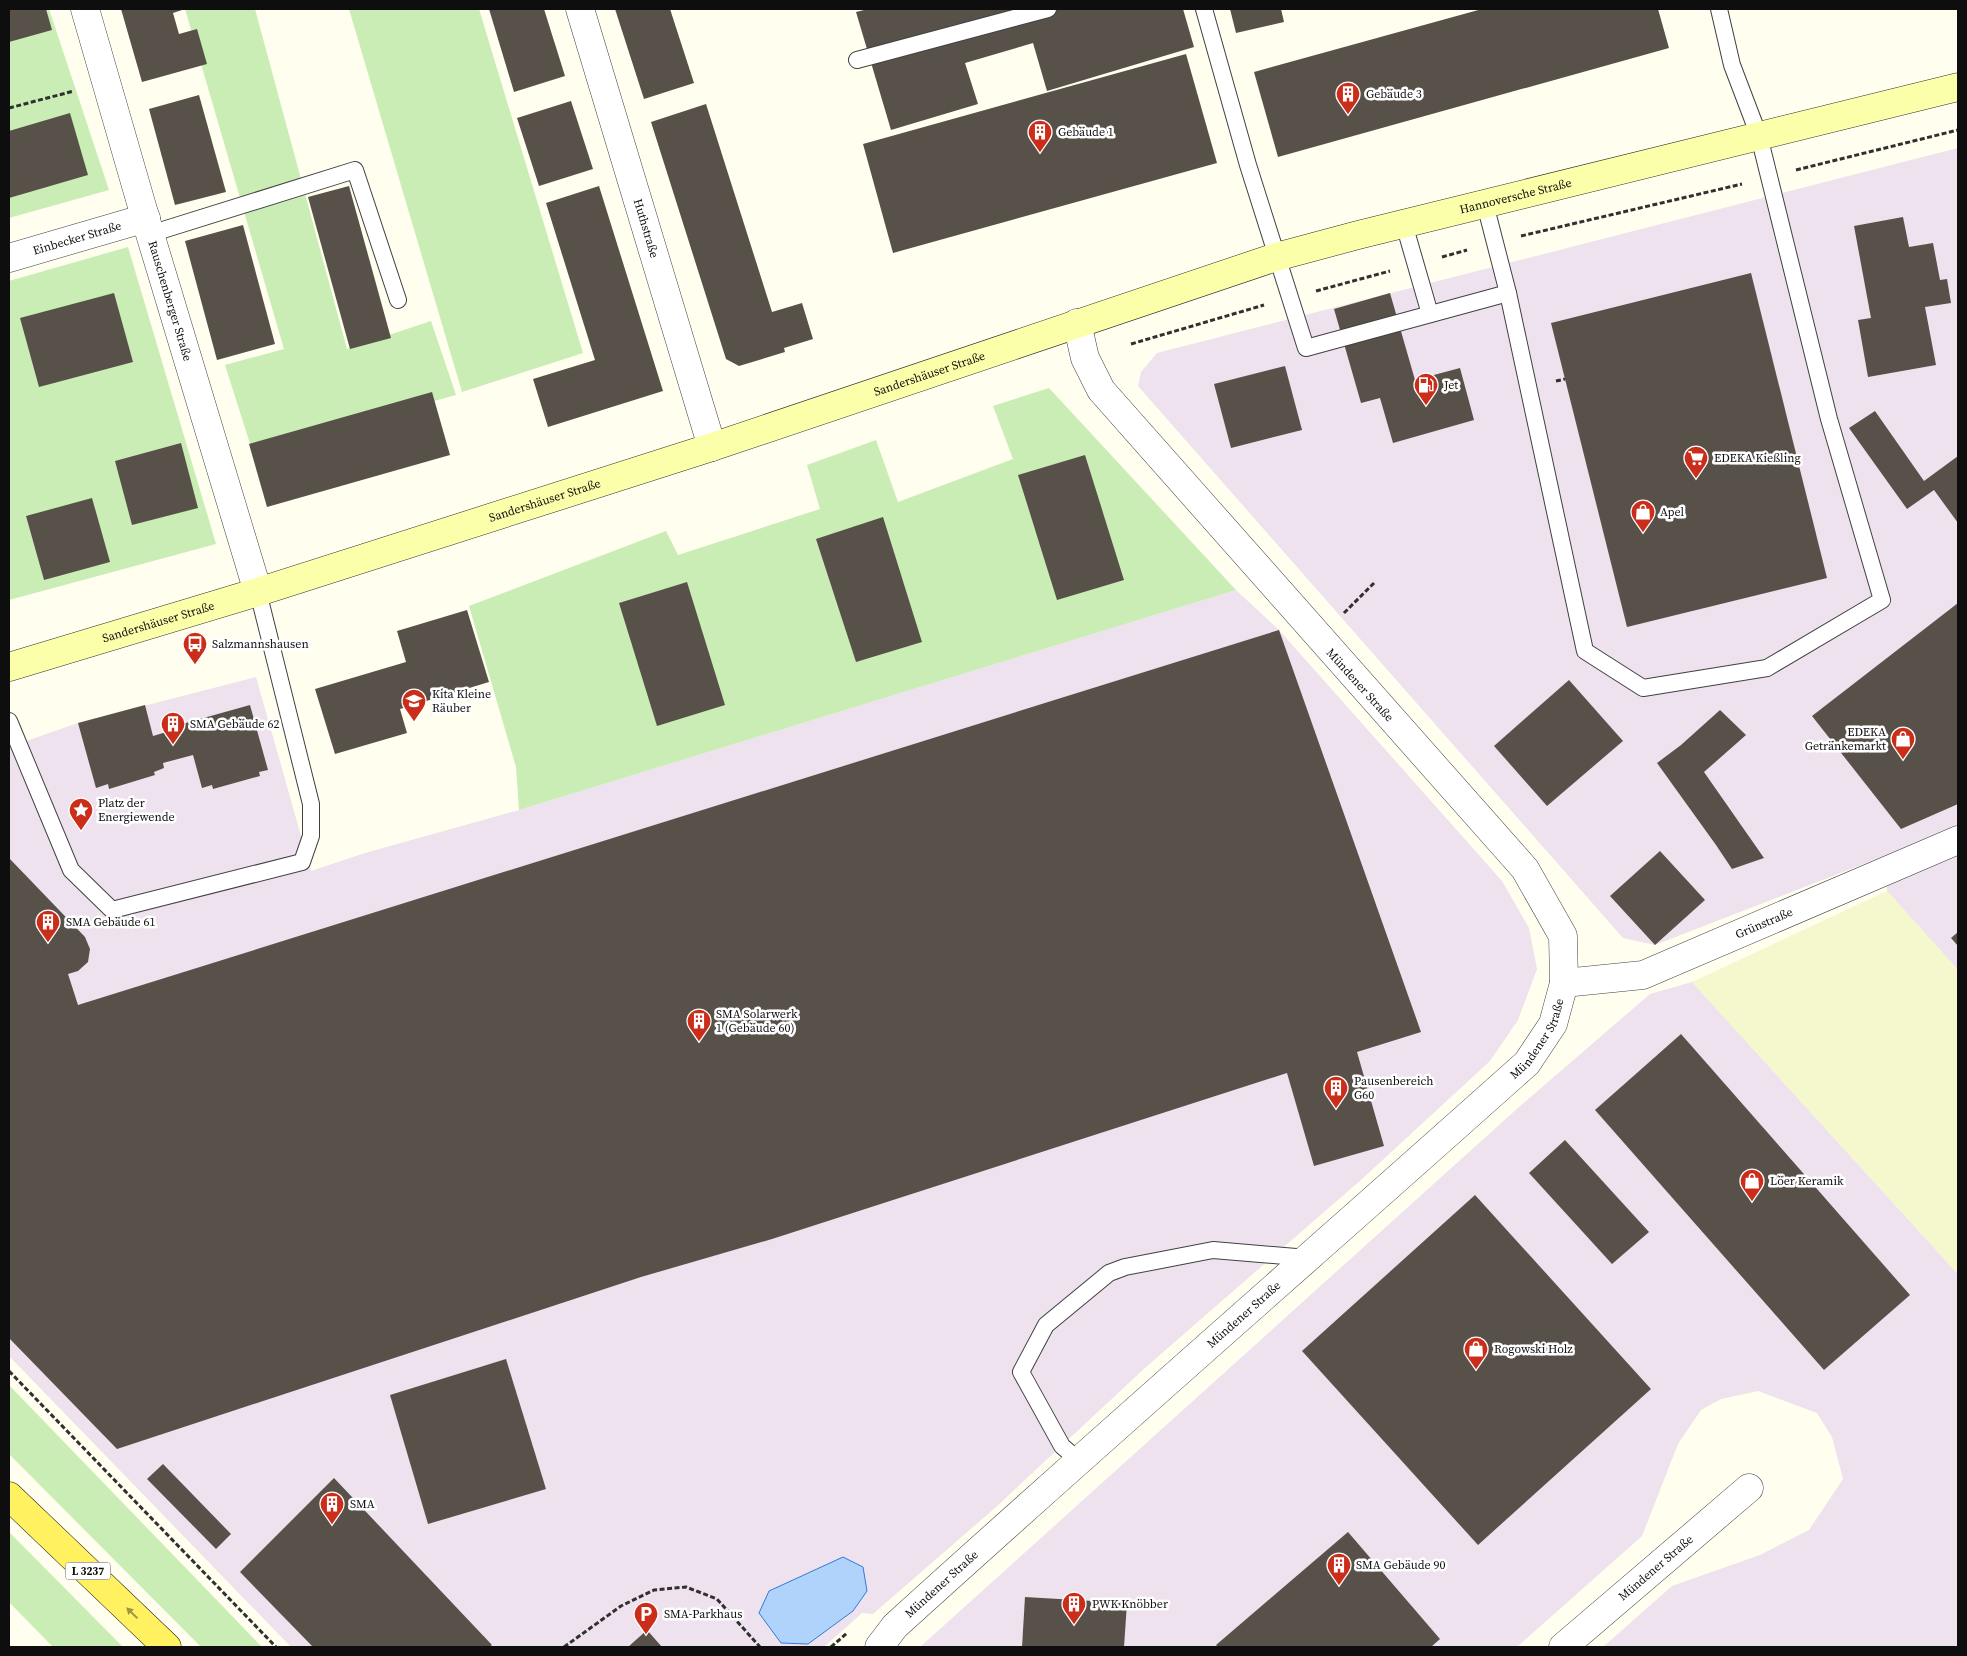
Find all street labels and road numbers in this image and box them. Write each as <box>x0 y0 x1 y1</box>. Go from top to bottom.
street label: Hannoversche Straße <box>1458 175 1573 218</box>
street label: Huthstraße <box>630 197 663 260</box>
street label: Einbecker Straße <box>31 218 123 259</box>
street label: Rauschenberger Straße <box>144 239 196 363</box>
street label: Sandershäuser Straße <box>872 348 987 400</box>
street label: Sandershäuser Straße <box>487 475 603 526</box>
street label: Sandershäuser Straße <box>100 598 216 646</box>
street label: Mündener Straße <box>1323 645 1397 725</box>
street label: Grünstraße <box>1733 904 1795 943</box>
street label: Mündener Straße <box>1506 997 1567 1083</box>
street label: Mündener Straße <box>1203 1278 1284 1351</box>
street label: Mündener Straße <box>1615 1531 1696 1604</box>
street label: Mündener Straße <box>901 1547 981 1621</box>
road number: L 3237 <box>66 1562 110 1580</box>

